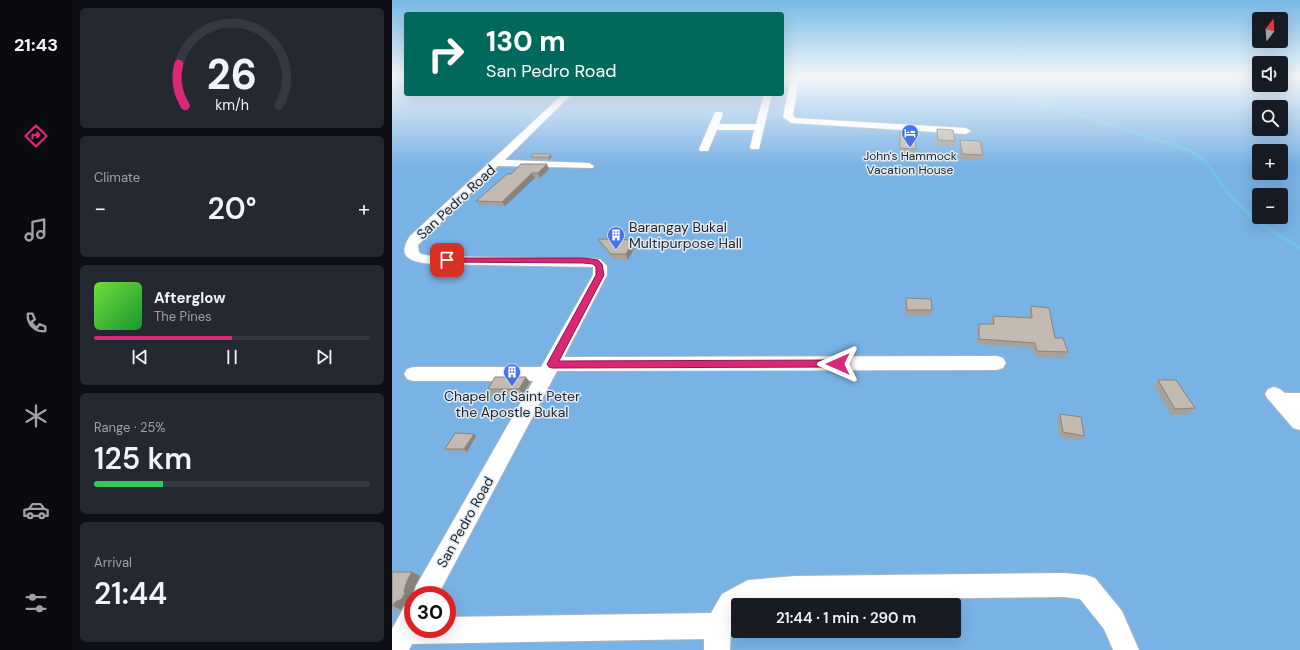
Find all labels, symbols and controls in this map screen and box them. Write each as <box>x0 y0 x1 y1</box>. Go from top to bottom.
north arrow <box>1252 12 1288 48</box>
map controls <box>1252 12 1288 224</box>
text: 130 m <box>486 23 566 60</box>
icon: right <box>420 28 472 80</box>
text: 21:43 <box>14 33 58 57</box>
text: 26 <box>207 48 257 102</box>
button: sound <box>1252 56 1288 92</box>
text: San Pedro Road <box>486 59 616 83</box>
text: km/h <box>215 96 249 114</box>
button: search <box>1252 100 1288 136</box>
icon: directions <box>22 122 50 150</box>
hotel icon: John's Hammock Vacation House <box>900 123 920 148</box>
button: + <box>1252 144 1288 180</box>
place label: John's Hammock Vacation House <box>863 148 957 178</box>
street label: San Pedro Road <box>413 161 499 243</box>
text: Climate <box>94 169 140 186</box>
button: − <box>1252 188 1288 224</box>
text: 20° <box>208 189 256 228</box>
text: − <box>94 194 106 223</box>
text: + <box>358 194 370 223</box>
icon: music <box>22 216 50 244</box>
place label: Barangay Bukal Multipurpose Hall <box>629 218 742 252</box>
building icon: Barangay Bukal Multipurpose Hall <box>606 225 626 250</box>
pin <box>430 243 464 277</box>
icon: arrive <box>436 249 458 271</box>
text: Afterglow <box>154 288 226 308</box>
text: The Pines <box>154 308 212 325</box>
icon: phone <box>22 309 50 337</box>
position arrow <box>817 343 859 385</box>
icon: previous <box>129 346 151 368</box>
icon: pause <box>221 346 243 368</box>
icon: next <box>313 346 335 368</box>
building icon: Chapel of Saint Peter the Apostle Bukal <box>502 362 522 387</box>
place label: Chapel of Saint Peter the Apostle Bukal <box>444 387 580 421</box>
icon: climate <box>22 402 50 430</box>
text: Range · 25% <box>94 419 166 436</box>
text: 125 km <box>94 439 192 478</box>
street label: San Pedro Road <box>433 473 497 571</box>
icon: car <box>22 496 50 524</box>
text: Arrival <box>94 554 132 571</box>
text: 21:44 <box>94 574 167 613</box>
speed limit sign: 30 <box>404 586 456 638</box>
icon: filters <box>22 589 50 617</box>
text: 21:44 · 1 min · 290 m <box>776 608 916 628</box>

